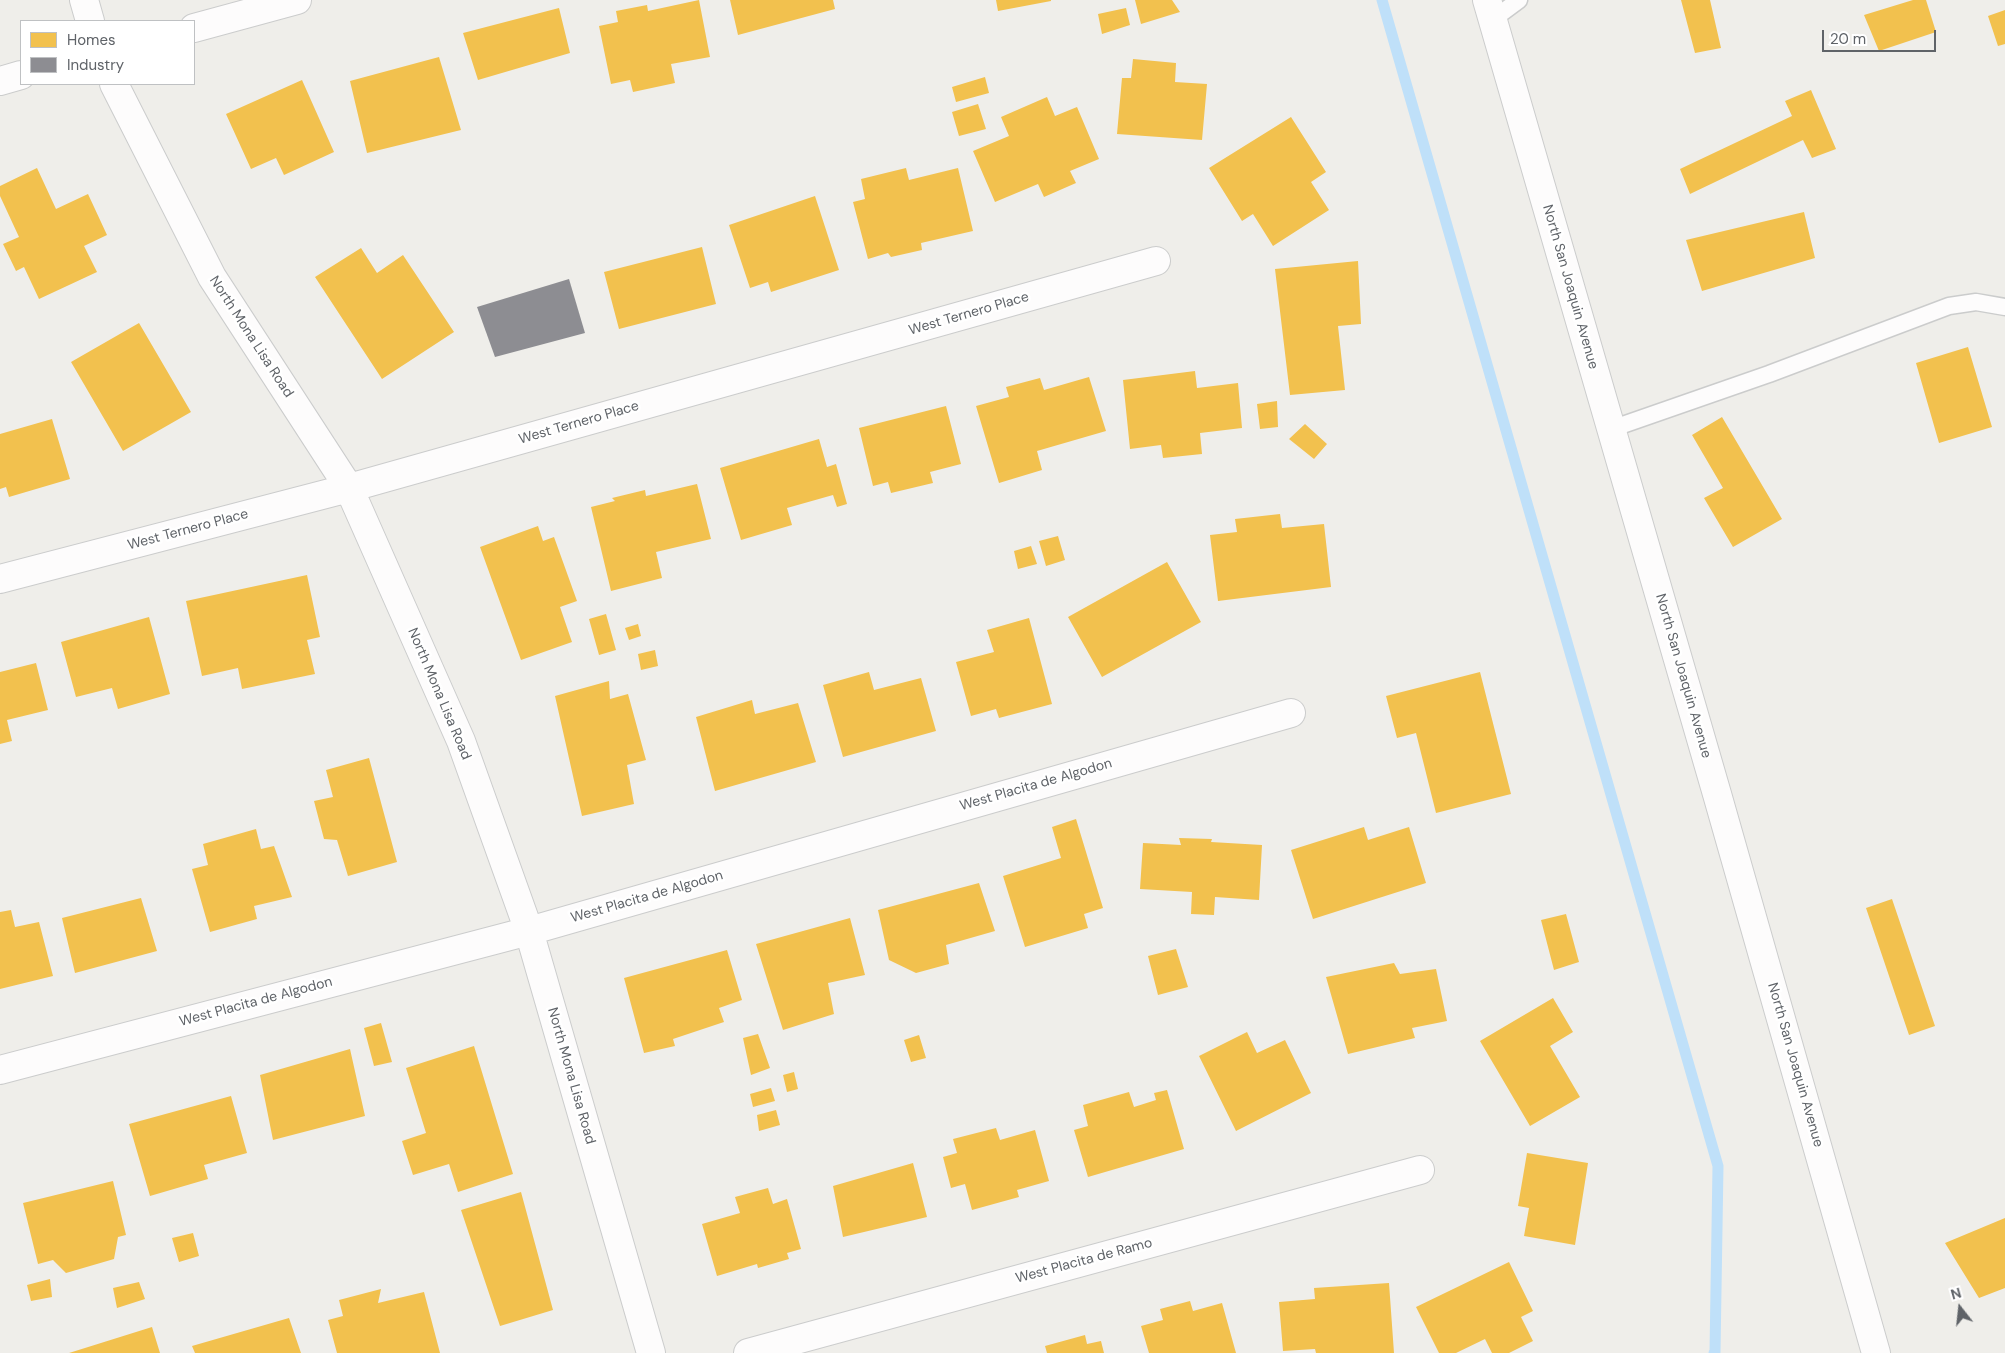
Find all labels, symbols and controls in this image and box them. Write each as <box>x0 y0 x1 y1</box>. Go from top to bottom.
legend <box>20 20 195 85</box>
scale bar <box>1825 20 1939 52</box>
text: 20 m <box>1830 29 1866 49</box>
text: Homes <box>67 30 116 50</box>
text: Industry <box>67 55 124 75</box>
street label: North San Joaquin Avenue <box>1538 203 1602 371</box>
street label: North Mona Lisa Road <box>205 273 297 401</box>
street label: West Ternero Place <box>907 289 1031 339</box>
street label: West Ternero Place <box>517 398 641 448</box>
street label: West Ternero Place <box>126 506 250 554</box>
street label: North San Joaquin Avenue <box>1651 592 1715 760</box>
street label: North Mona Lisa Road <box>404 626 474 762</box>
street label: West Placita de Algodon <box>958 755 1114 815</box>
street label: West Placita de Algodon <box>569 867 725 927</box>
street label: West Placita de Algodon <box>178 973 334 1031</box>
street label: North San Joaquin Avenue <box>1763 981 1827 1149</box>
street label: North Mona Lisa Road <box>543 1006 599 1146</box>
street label: West Placita de Ramo <box>1014 1235 1154 1287</box>
north arrow <box>1935 1283 1985 1333</box>
text: N <box>1948 1284 1963 1304</box>

